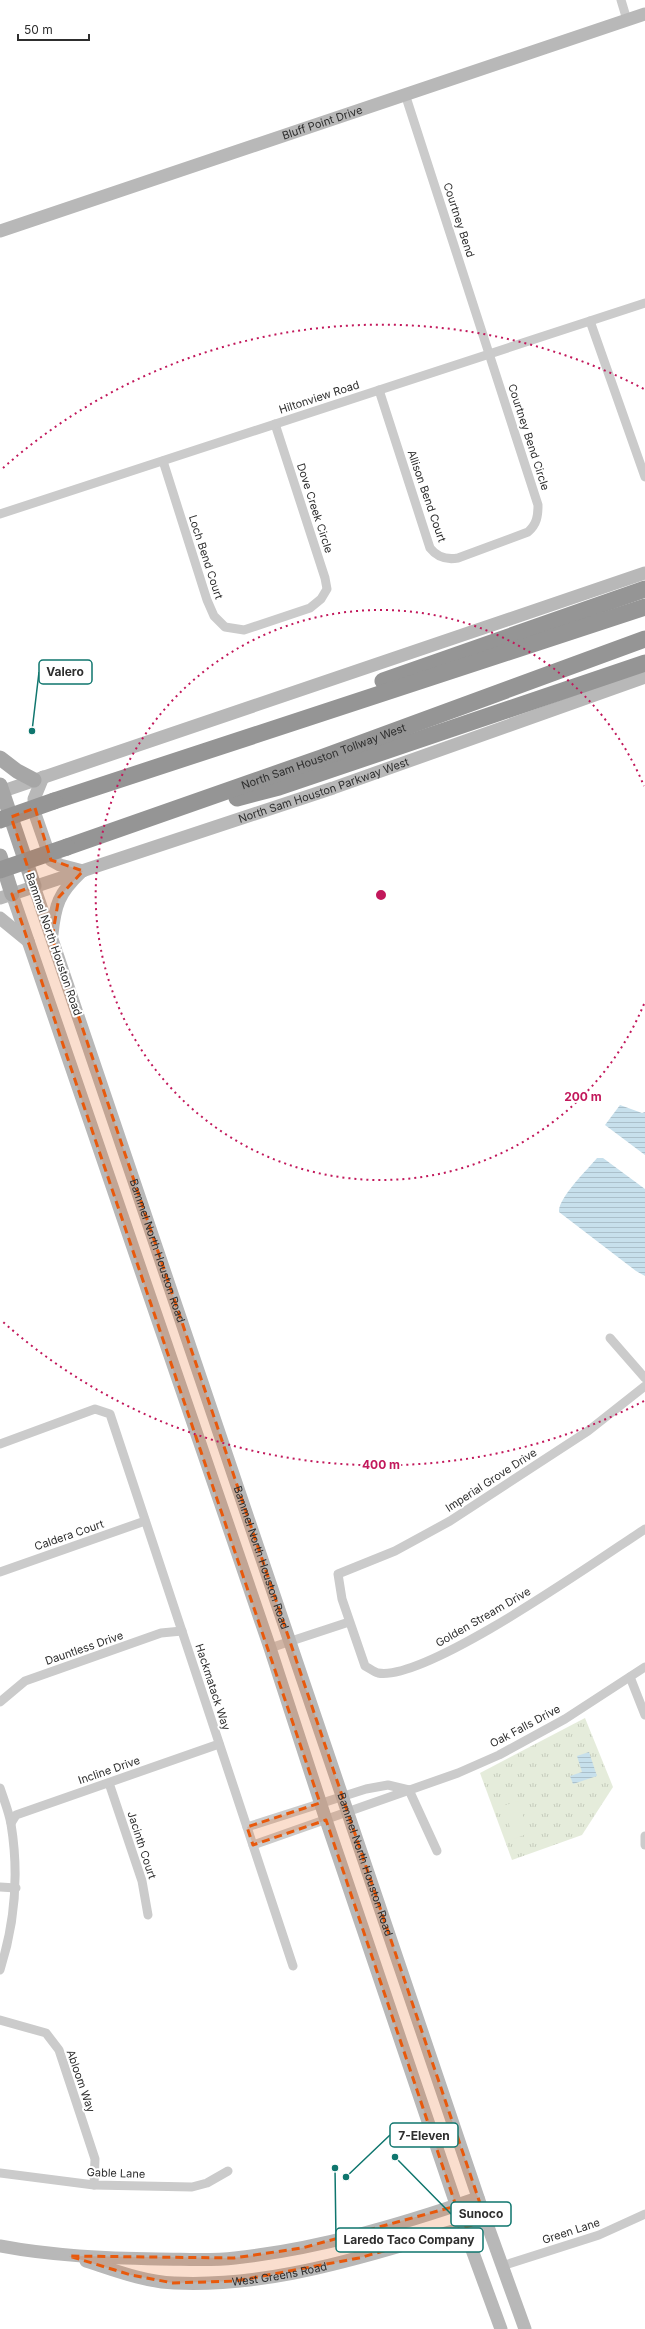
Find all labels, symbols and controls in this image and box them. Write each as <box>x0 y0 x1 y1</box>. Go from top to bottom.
scale bar <box>18 16 89 42</box>
text: 50 m <box>24 22 53 37</box>
street label: Bluff Point Drive <box>280 103 364 143</box>
street label: Courtney Bend <box>440 181 478 259</box>
street label: Hiltonview Road <box>277 377 361 417</box>
street label: Courtney Bend Circle <box>505 382 553 492</box>
street label: Allison Bend Court <box>405 448 449 544</box>
street label: Dove Creek Circle <box>294 461 336 555</box>
street label: Loch Bend Court <box>186 513 226 601</box>
callout: Valero <box>39 660 92 684</box>
text: Valero <box>46 664 84 679</box>
street label: North Sam Houston Tollway West <box>239 720 408 792</box>
street label: North Sam Houston Parkway West <box>236 754 411 826</box>
street label: Bammel North Houston Road <box>23 871 85 1017</box>
centre of rings <box>374 888 388 902</box>
text: 200 m <box>564 1089 602 1104</box>
street label: Bammel North Houston Road <box>127 1177 188 1324</box>
street label: Imperial Grove Drive <box>443 1445 539 1515</box>
text: 400 m <box>362 1457 400 1472</box>
street label: Bammel North Houston Road <box>231 1484 292 1631</box>
street label: Caldera Court <box>32 1516 106 1553</box>
street label: Golden Stream Drive <box>433 1584 533 1650</box>
street label: Dauntless Drive <box>43 1628 125 1668</box>
street label: Hackmatack Way <box>192 1642 234 1732</box>
street label: Oak Falls Drive <box>487 1702 563 1750</box>
street label: Incline Drive <box>76 1753 142 1787</box>
street label: Bammel North Houston Road <box>334 1791 396 1938</box>
street label: Jacinth Court <box>125 1809 160 1881</box>
street label: Abloom Way <box>64 2048 98 2114</box>
callout: 7-Eleven <box>390 2123 458 2147</box>
text: 7-Eleven <box>398 2128 450 2143</box>
street label: Gable Lane <box>86 2165 146 2181</box>
callout: Sunoco <box>451 2202 511 2226</box>
text: Sunoco <box>459 2206 503 2221</box>
street label: Green Lane <box>540 2215 602 2247</box>
callout: Laredo Taco Company <box>336 2228 483 2252</box>
text: Laredo Taco Company <box>344 2232 475 2247</box>
street label: West Greens Road <box>231 2259 328 2289</box>

